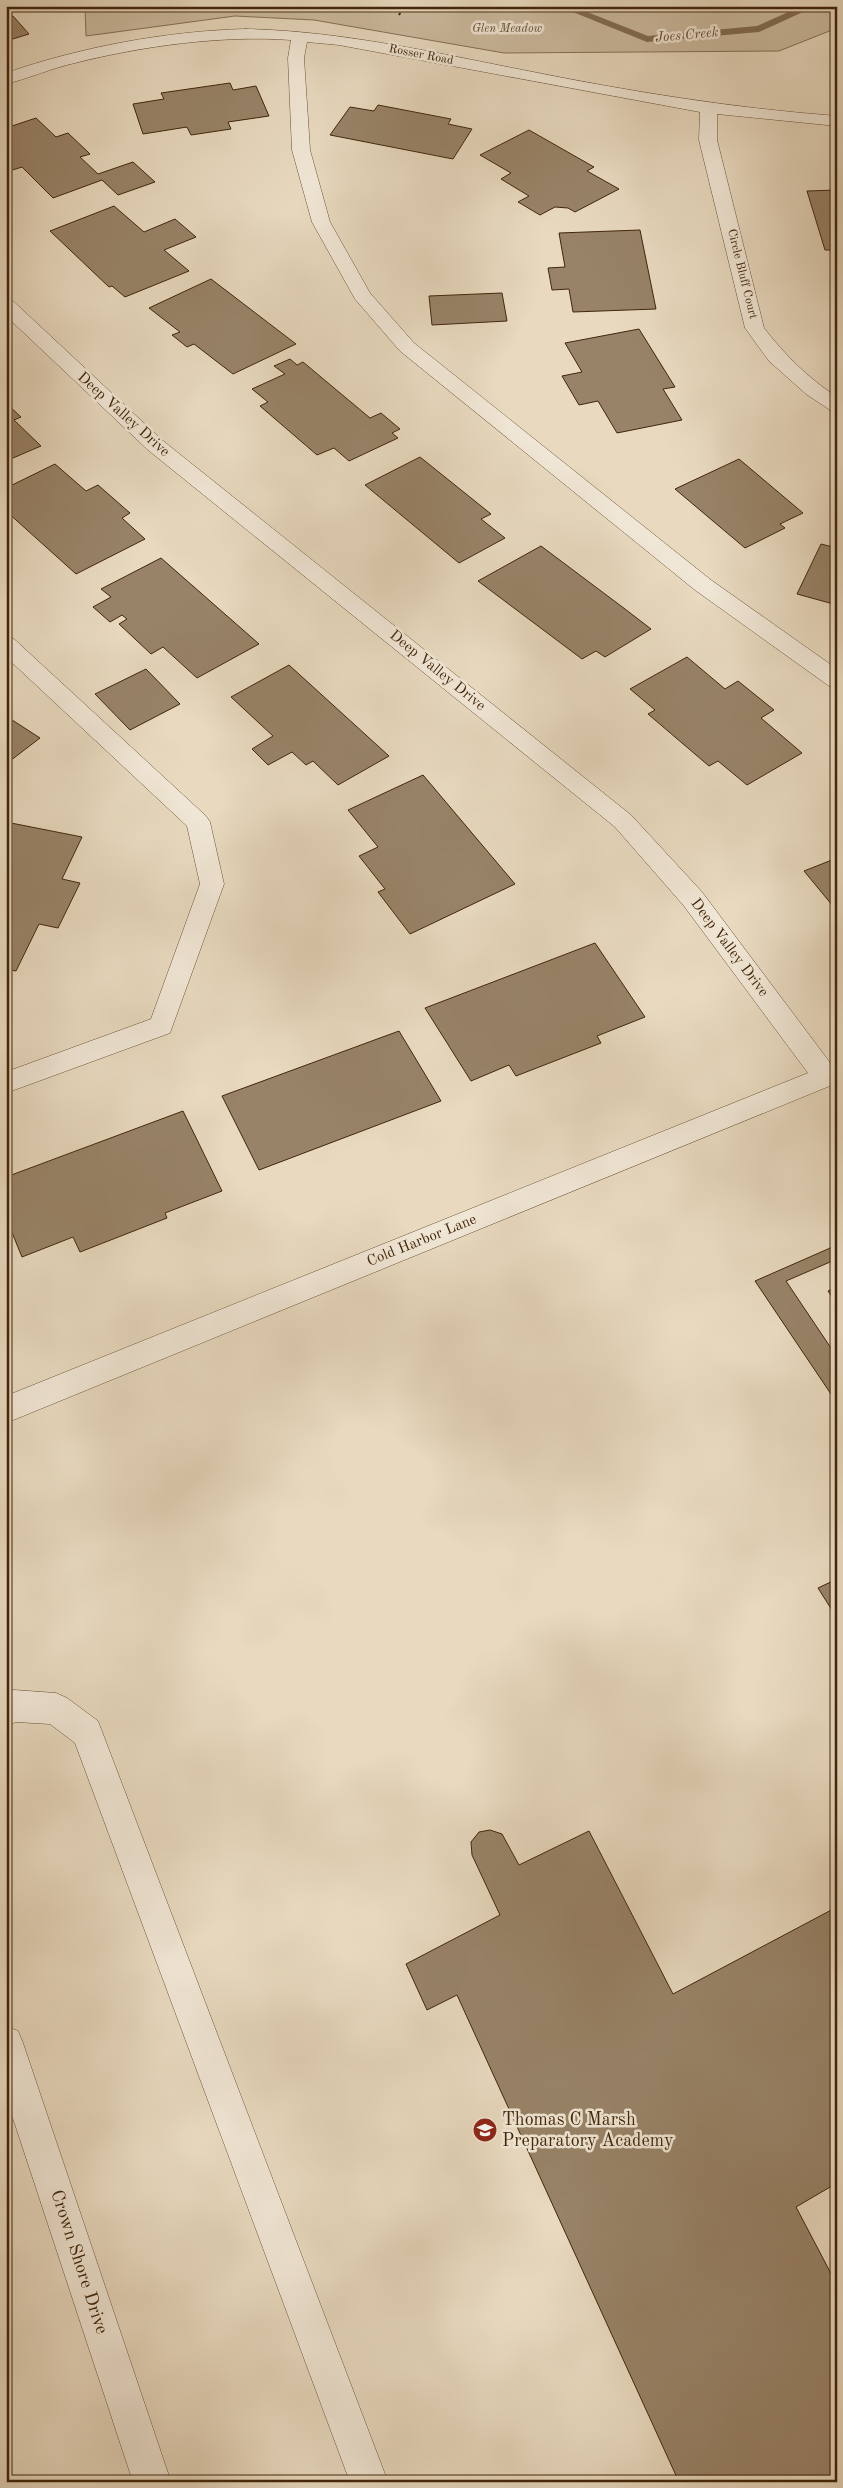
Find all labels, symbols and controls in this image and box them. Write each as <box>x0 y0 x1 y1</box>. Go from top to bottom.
park label: Glen Meadow <box>472 23 542 35</box>
water label: Joes Creek <box>655 25 719 45</box>
street label: Rosser Road <box>388 43 454 67</box>
street label: Circle Bluff Court <box>725 228 759 320</box>
street label: Deep Valley Drive <box>74 370 172 460</box>
street label: Deep Valley Drive <box>386 628 488 714</box>
street label: Deep Valley Drive <box>687 896 771 1000</box>
street label: Cold Harbor Lane <box>365 1212 479 1270</box>
place label: Thomas C Marsh Preparatory Academy <box>502 2111 674 2150</box>
school or university icon: Thomas C Marsh Preparatory Academy <box>472 2117 498 2143</box>
street label: Crown Shore Drive <box>47 2188 111 2336</box>

